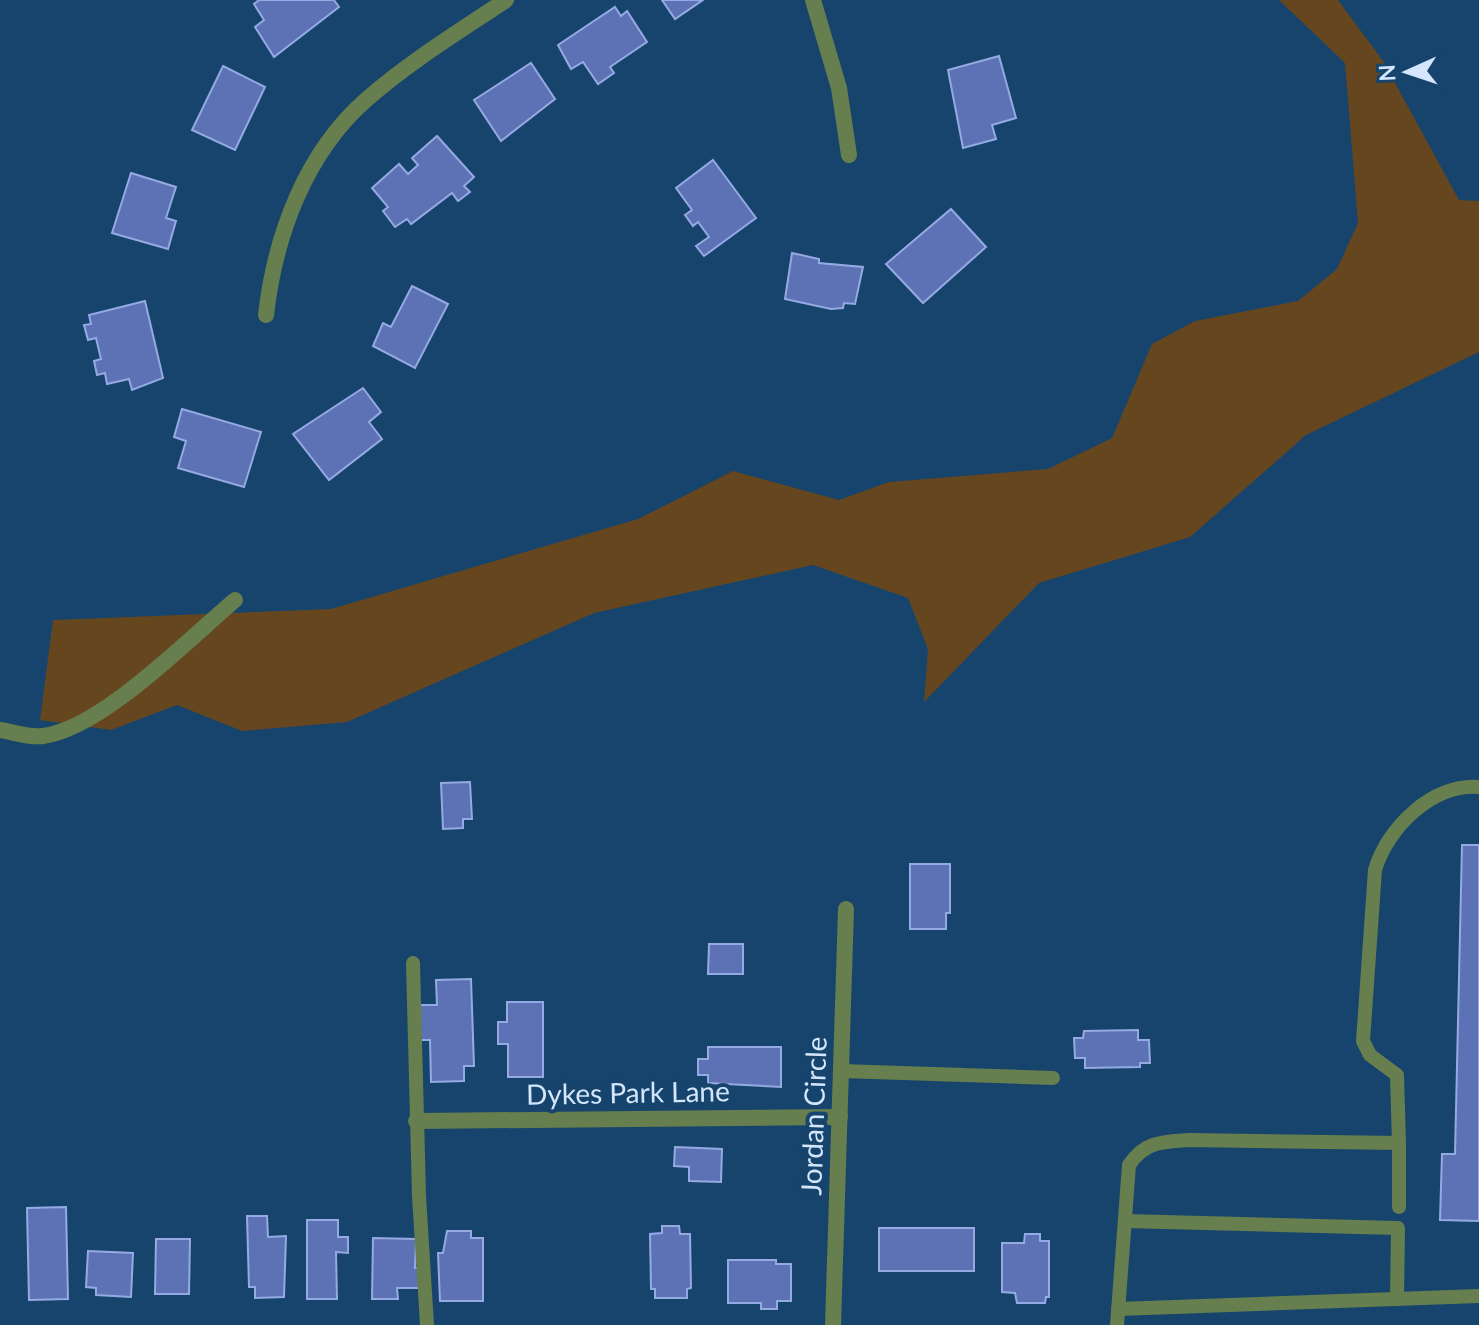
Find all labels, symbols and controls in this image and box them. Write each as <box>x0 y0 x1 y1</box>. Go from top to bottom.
north arrow <box>1367 32 1447 112</box>
text: N <box>1373 64 1400 82</box>
street label: Jordan Circle <box>793 1036 833 1196</box>
street label: Dykes Park Lane <box>526 1073 730 1111</box>

